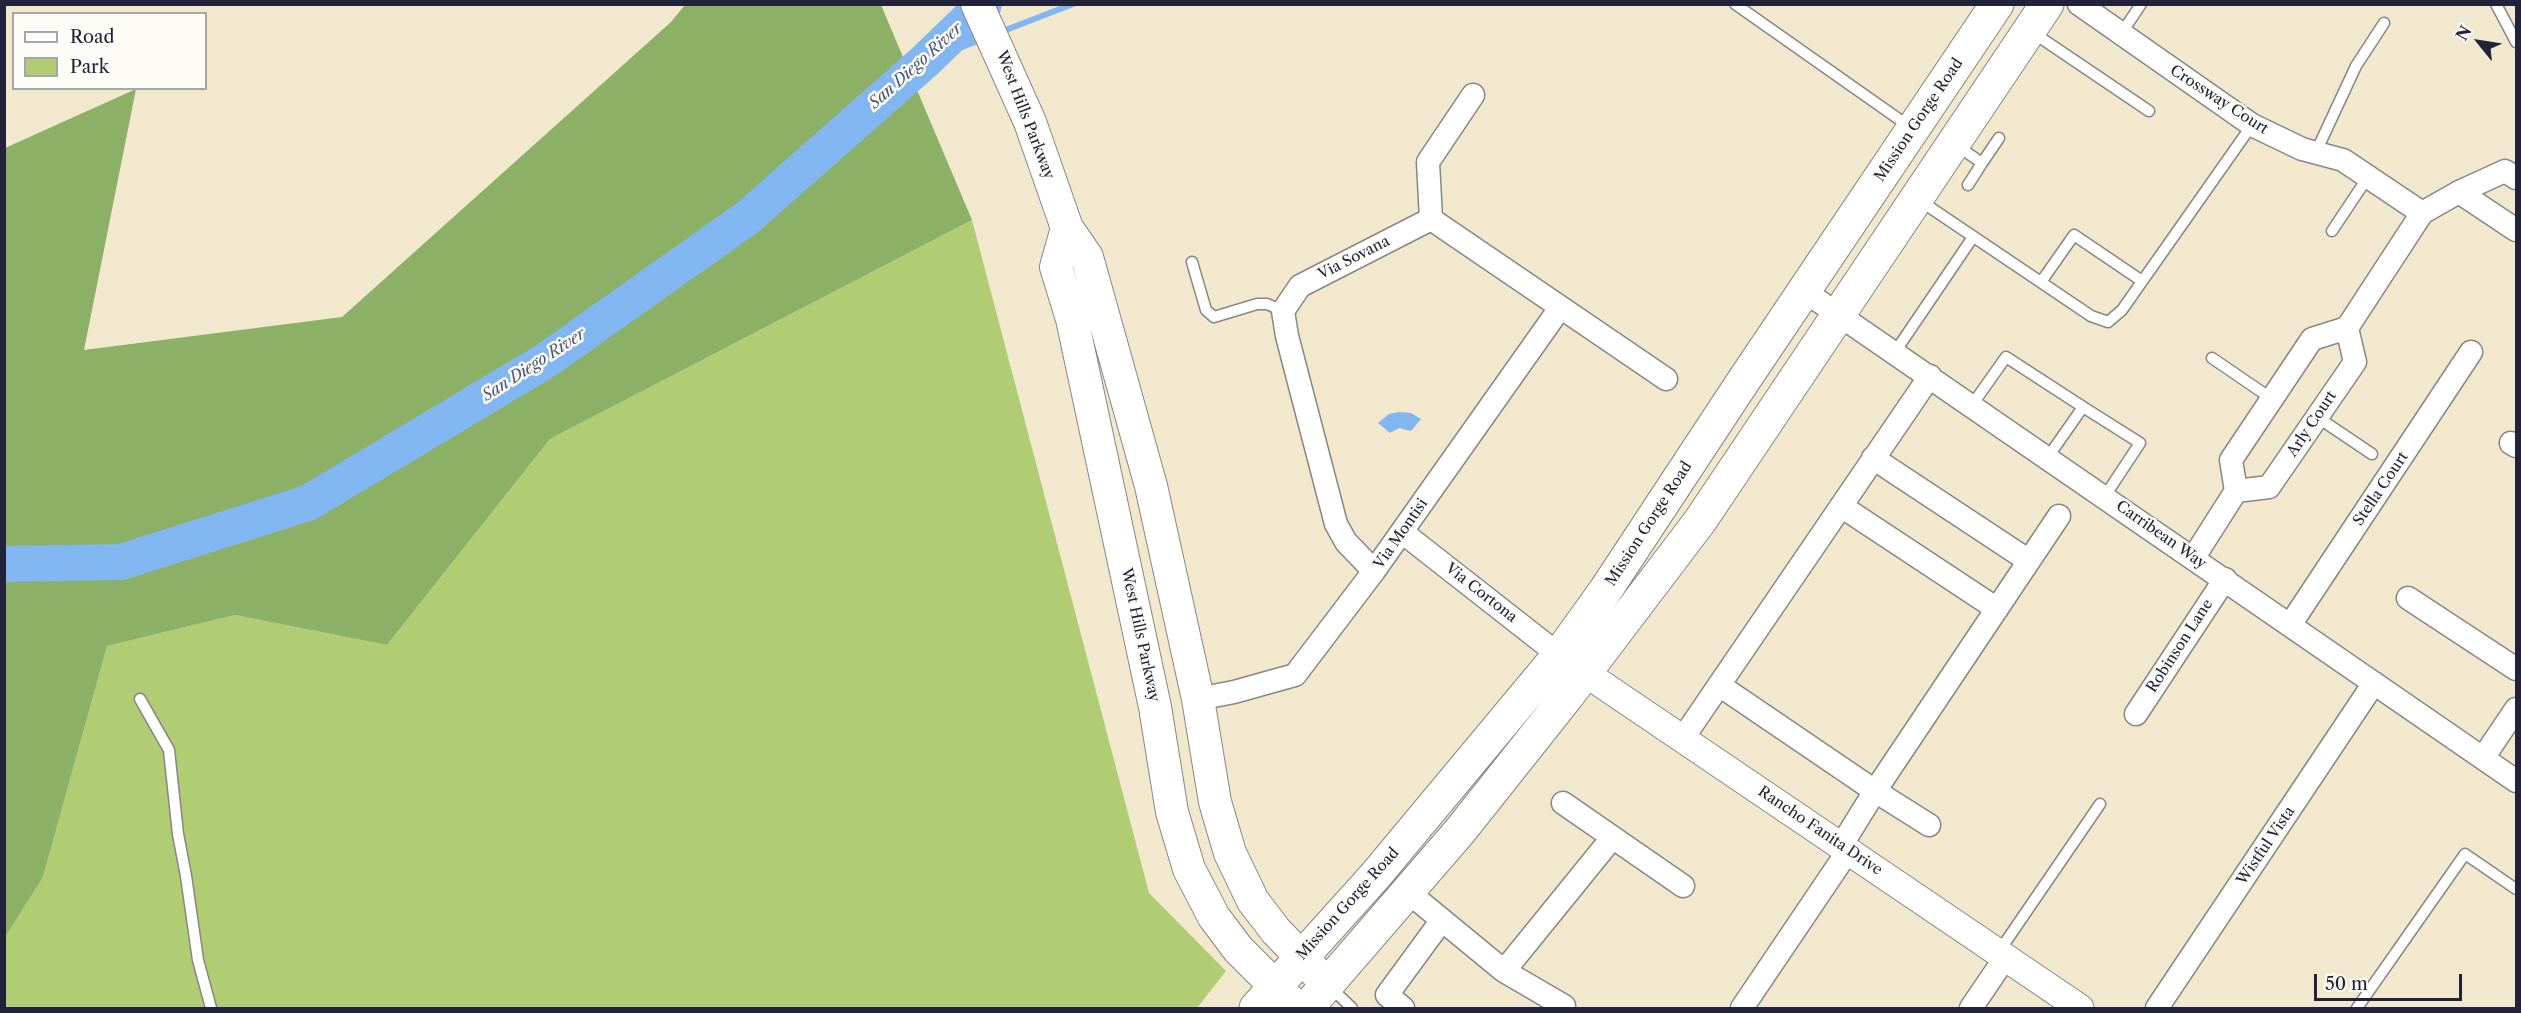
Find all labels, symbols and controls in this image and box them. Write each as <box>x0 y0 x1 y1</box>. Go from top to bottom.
legend <box>12 12 207 90</box>
north arrow <box>2449 12 2509 72</box>
water label: San Diego River <box>865 19 967 113</box>
text: N <box>2451 22 2476 44</box>
text: Road <box>70 26 115 48</box>
street label: West Hills Parkway <box>992 48 1058 182</box>
street label: Mission Gorge Road <box>1871 55 1967 185</box>
text: Park <box>70 56 109 78</box>
street label: Crossway Court <box>2167 62 2271 138</box>
street label: Via Sovana <box>1315 232 1393 284</box>
water label: San Diego River <box>479 324 589 406</box>
street label: Arly Court <box>2283 388 2341 460</box>
street label: Stella Court <box>2350 449 2412 529</box>
street label: Mission Gorge Road <box>1602 458 1696 590</box>
street label: Via Montisi <box>1370 495 1432 573</box>
street label: Carribean Way <box>2112 497 2210 573</box>
street label: Via Cortona <box>1442 559 1520 627</box>
street label: West Hills Parkway <box>1117 566 1163 704</box>
street label: Robinson Lane <box>2143 596 2217 696</box>
street label: Rancho Fanita Drive <box>1754 783 1886 879</box>
street label: Wistful Vista <box>2233 803 2299 889</box>
street label: Mission Gorge Road <box>1293 844 1403 964</box>
scale bar <box>2317 962 2466 1000</box>
text: 50 m <box>2325 973 2368 995</box>

